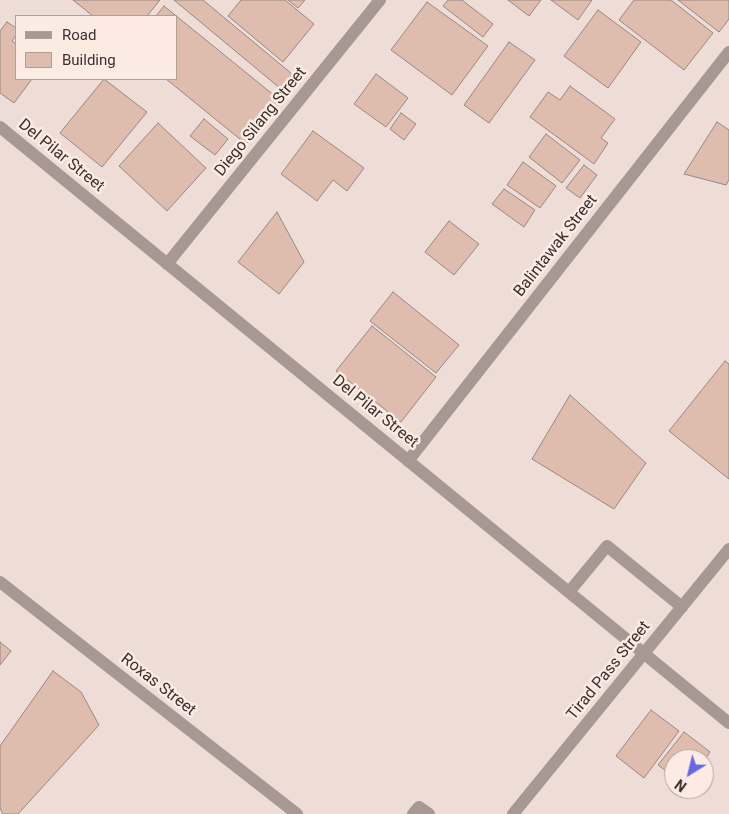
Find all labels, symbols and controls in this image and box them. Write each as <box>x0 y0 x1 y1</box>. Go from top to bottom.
legend <box>15 15 178 80</box>
text: Road <box>62 26 96 44</box>
text: Building <box>62 51 116 69</box>
street label: Diego Silang Street <box>211 64 311 180</box>
street label: Del Pilar Street <box>14 115 108 197</box>
street label: Balintawak Street <box>510 191 602 301</box>
street label: Del Pilar Street <box>328 371 422 453</box>
street label: Tirad Pass Street <box>563 618 655 724</box>
street label: Roxas Street <box>117 650 199 720</box>
north arrow <box>664 749 714 799</box>
text: N <box>672 776 689 795</box>

